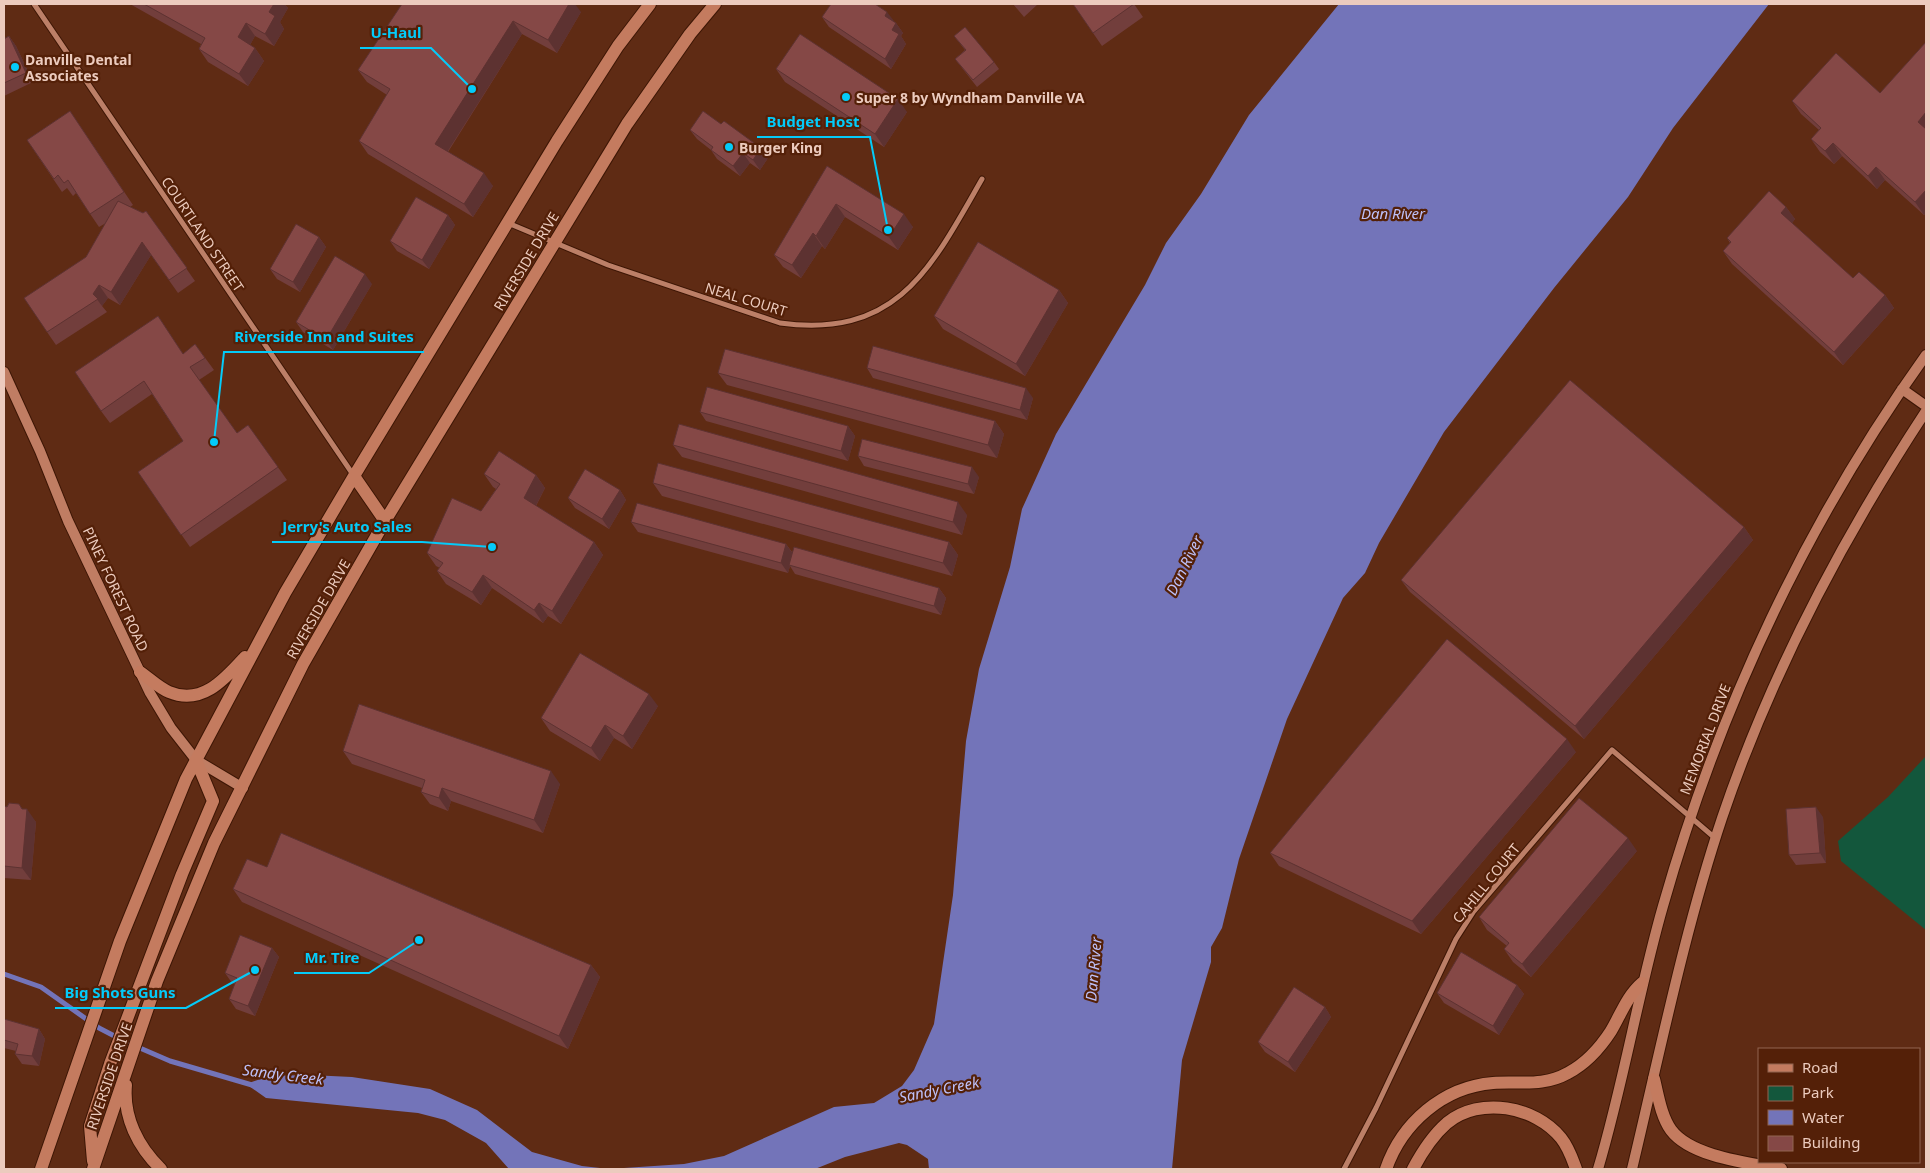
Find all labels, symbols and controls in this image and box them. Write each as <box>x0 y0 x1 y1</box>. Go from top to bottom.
callout: U-Haul <box>360 18 431 48</box>
text: U-Haul <box>371 22 421 42</box>
place label: Danville Dental Associates <box>25 50 132 85</box>
marker: Danville Dental Associates <box>9 61 21 73</box>
place label: Super 8 by Wyndham Danville VA <box>856 88 1085 107</box>
marker: Super 8 by Wyndham Danville VA <box>840 91 852 103</box>
callout: Budget Host <box>757 107 870 137</box>
text: Budget Host <box>767 111 860 131</box>
place label: Burger King <box>739 138 822 157</box>
marker: Burger King <box>723 141 735 153</box>
street label: COURTLAND STREET <box>158 173 249 295</box>
water label: Dan River <box>1361 203 1426 223</box>
street label: RIVERSIDE DRIVE <box>489 208 563 314</box>
street label: NEAL COURT <box>703 278 789 321</box>
callout: Riverside Inn and Suites <box>224 322 424 352</box>
text: Riverside Inn and Suites <box>234 326 414 346</box>
callout: Jerry's Auto Sales <box>272 512 422 542</box>
text: Jerry's Auto Sales <box>280 516 412 536</box>
street label: PINEY FOREST ROAD <box>79 524 153 654</box>
water label: Dan River <box>1161 531 1207 598</box>
street label: RIVERSIDE DRIVE <box>282 556 354 662</box>
street label: MEMORIAL DRIVE <box>1675 681 1735 797</box>
street label: CAHILL COURT <box>1448 839 1524 927</box>
water label: Dan River <box>1080 935 1106 1002</box>
callout: Mr. Tire <box>294 943 369 973</box>
text: Mr. Tire <box>304 947 360 967</box>
callout: Big Shots Guns <box>55 978 186 1008</box>
text: Big Shots Guns <box>64 982 176 1002</box>
street label: RIVERSIDE DRIVE <box>82 1020 136 1132</box>
legend <box>1758 1048 1920 1163</box>
text: Road <box>1802 1057 1838 1077</box>
water label: Sandy Creek <box>241 1059 325 1089</box>
water label: Sandy Creek <box>897 1071 981 1107</box>
text: Park <box>1802 1082 1834 1102</box>
text: Water <box>1802 1107 1844 1127</box>
text: Building <box>1802 1132 1860 1152</box>

